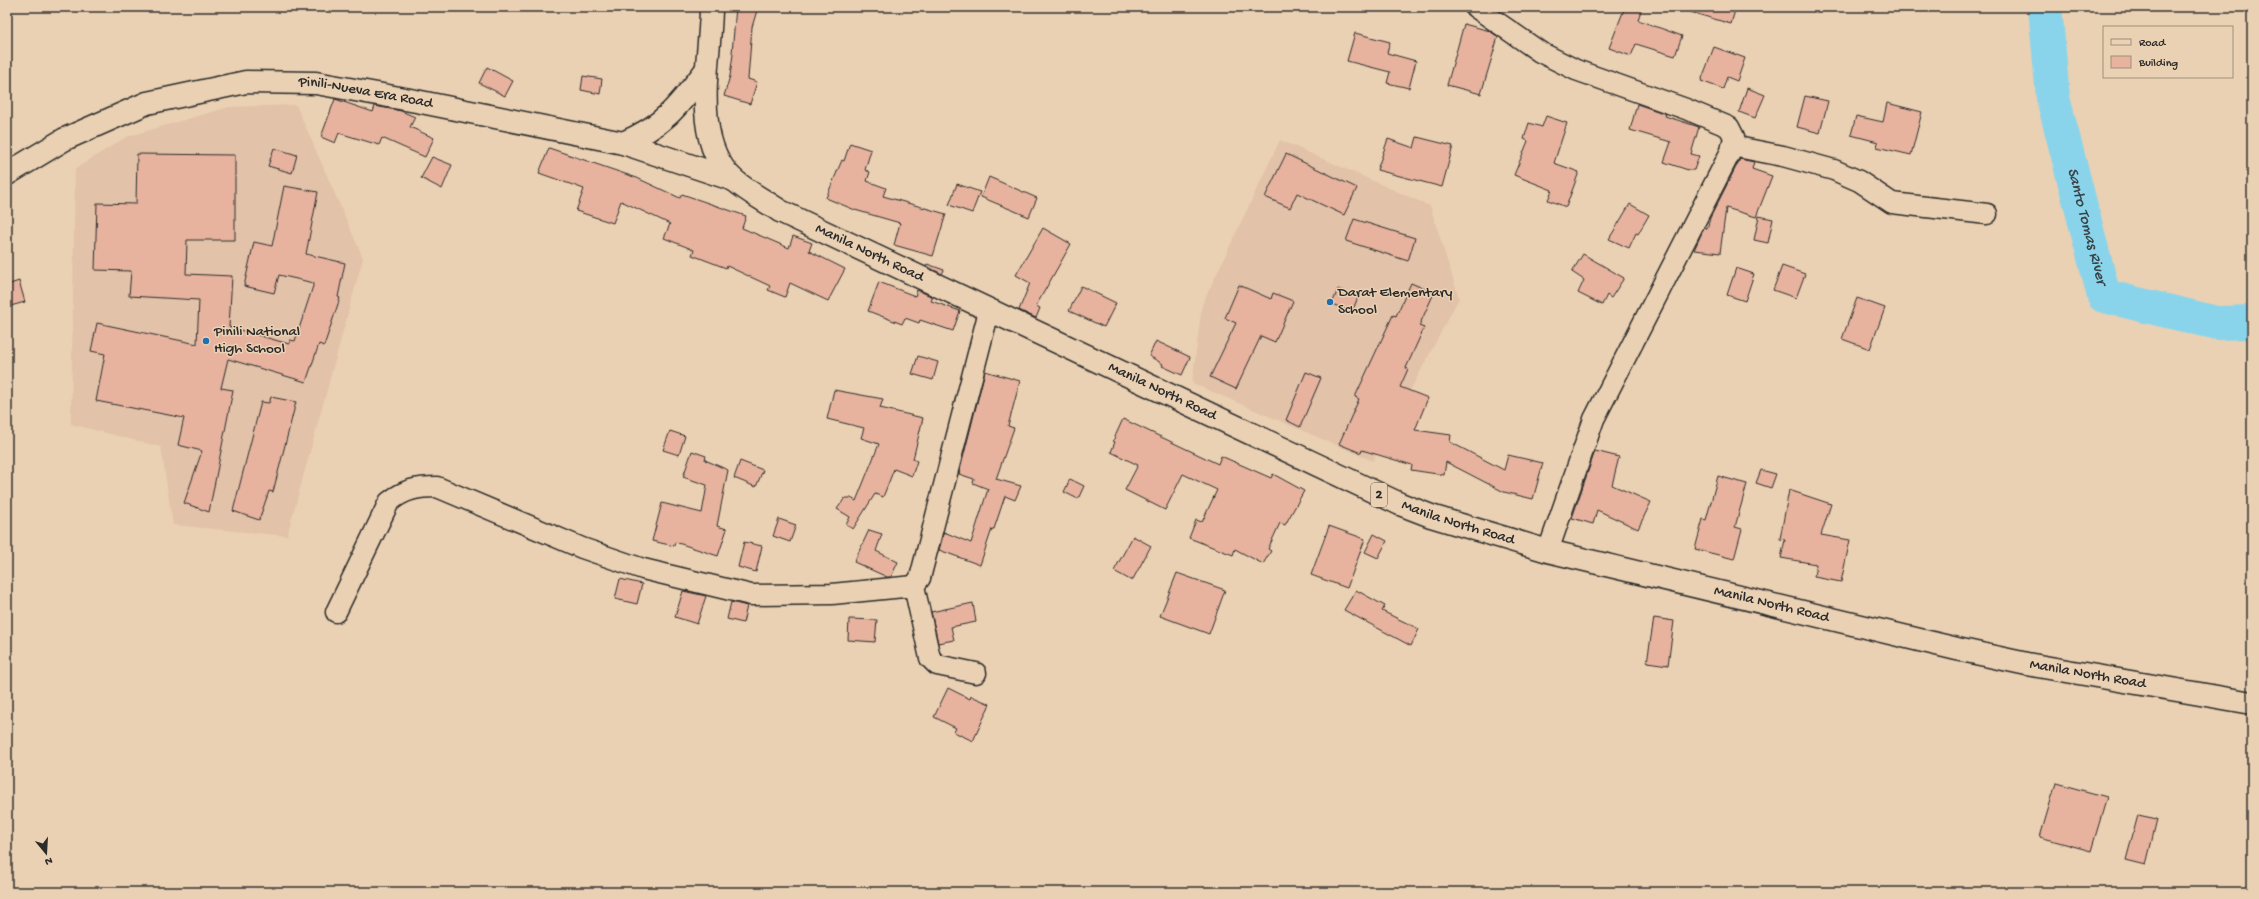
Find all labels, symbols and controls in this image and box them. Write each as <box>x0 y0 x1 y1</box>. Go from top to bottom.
legend <box>2103 26 2233 78</box>
text: Road <box>2139 37 2166 51</box>
text: Building <box>2138 57 2178 71</box>
street label: Pinili-Nueva Era Road <box>298 74 435 113</box>
water label: Santo Tomas River <box>2062 166 2111 290</box>
street label: Manila North Road <box>812 220 928 287</box>
place label: Darat Elementary School <box>1337 284 1453 319</box>
marker: Darat Elementary School <box>1325 297 1335 307</box>
place label: Pinili National High School <box>213 323 300 358</box>
marker: Pinili National High School <box>201 336 211 346</box>
street label: Manila North Road <box>1105 358 1221 425</box>
road number: 2 <box>1371 483 1387 507</box>
street label: Manila North Road <box>1399 496 1518 550</box>
street label: Manila North Road <box>1712 582 1832 627</box>
street label: Manila North Road <box>2028 656 2148 694</box>
north arrow <box>26 833 66 873</box>
text: N <box>43 854 54 867</box>

